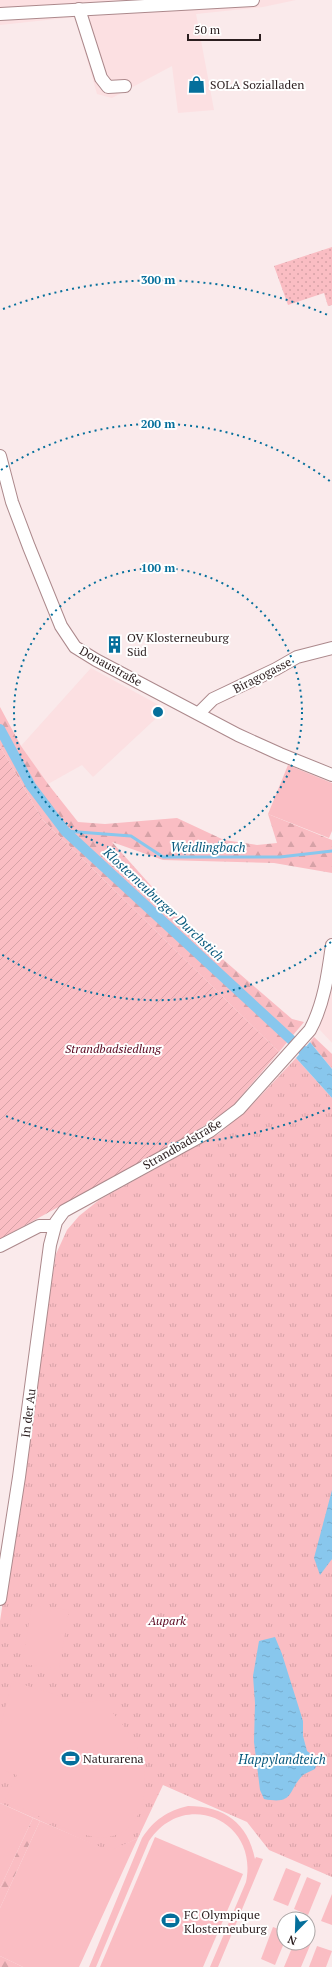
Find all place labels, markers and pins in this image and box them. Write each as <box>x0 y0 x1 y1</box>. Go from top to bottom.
shop icon: SOLA Sozialladen <box>187 74 207 94</box>
place label: SOLA Sozialladen <box>210 77 304 92</box>
place label: OV Klosterneuburg Süd <box>127 630 230 659</box>
building icon: OV Klosterneuburg Süd <box>104 634 124 654</box>
centre of rings <box>151 705 165 719</box>
sports icon: Naturarena <box>60 1748 80 1768</box>
place label: Naturarena <box>83 1751 144 1766</box>
place label: FC Olympique Klosterneuburg <box>184 1907 267 1936</box>
sports icon: FC Olympique Klosterneuburg <box>161 1911 181 1931</box>

